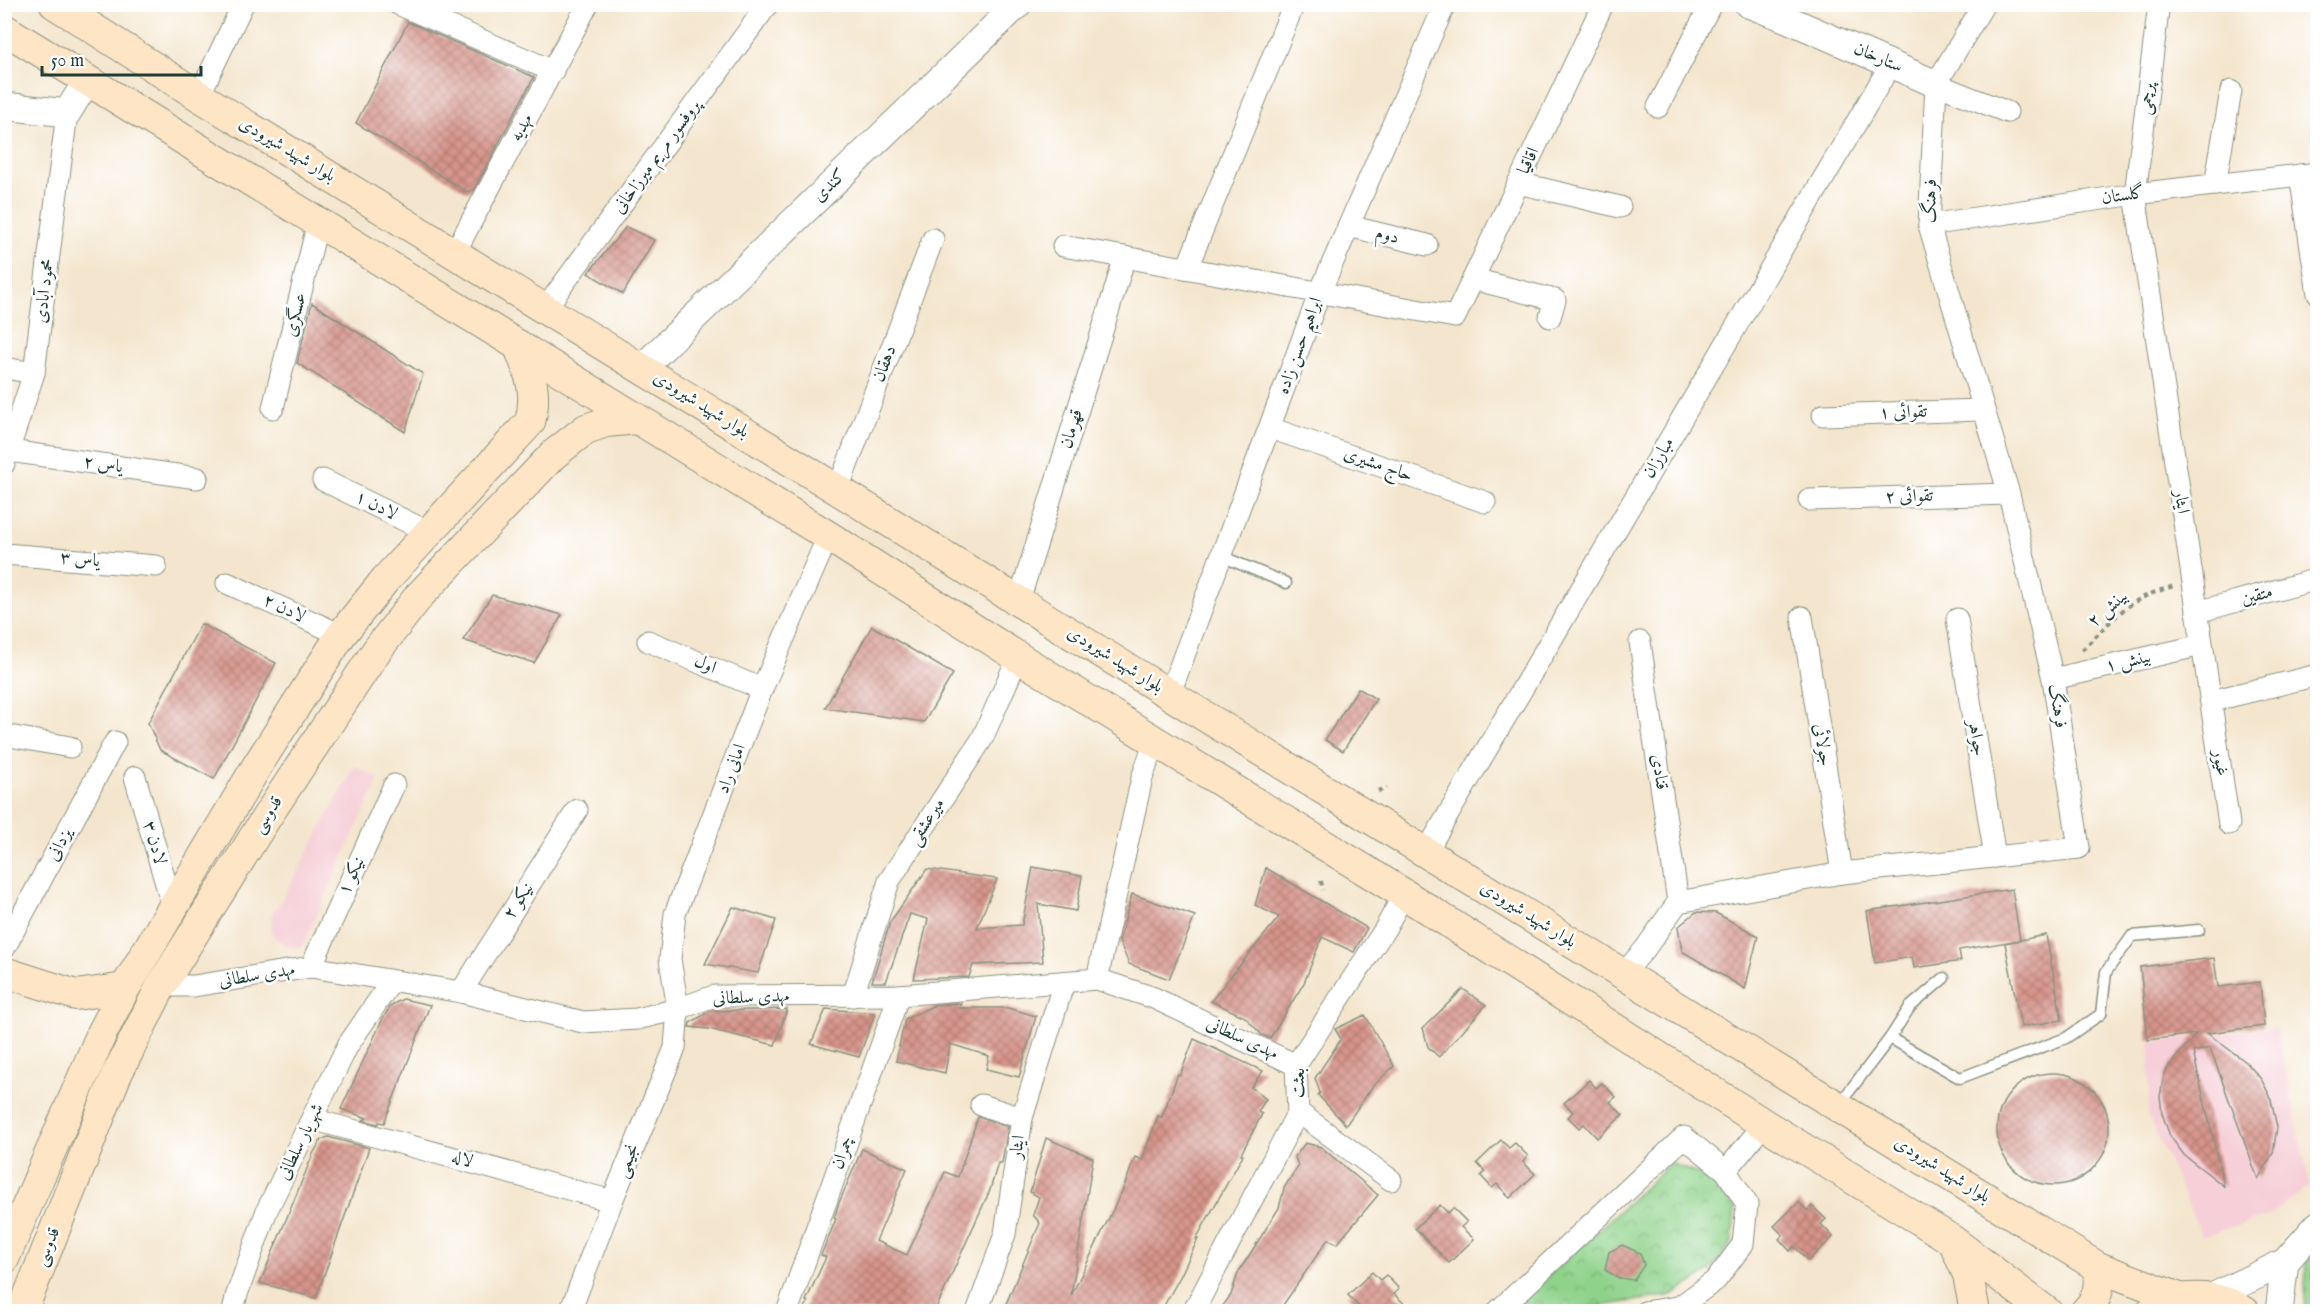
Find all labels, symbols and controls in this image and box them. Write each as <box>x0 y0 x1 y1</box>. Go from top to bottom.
street label: ستارخان <box>1850 37 1906 79</box>
scale bar <box>42 39 201 77</box>
text: 50 m <box>51 50 84 73</box>
street label: پرچمی <box>2134 80 2161 116</box>
street label: پروفسور مریم میرزاخانی <box>608 94 710 220</box>
street label: مهدیه <box>505 110 539 146</box>
street label: بلوار شهید شیرودی <box>234 112 340 188</box>
street label: اقاقیا <box>1513 144 1545 178</box>
street label: کندی <box>808 164 852 208</box>
street label: فرهنگ <box>1917 179 1943 223</box>
street label: گلستان <box>2100 181 2146 210</box>
street label: دوم <box>1372 222 1401 253</box>
street label: محمود آبادی <box>30 257 60 325</box>
street label: عسگری <box>278 290 313 339</box>
street label: ابراهیم حسن زاده <box>1272 294 1333 399</box>
street label: دهقان <box>868 342 902 386</box>
street label: بلوار شهید شیرودی <box>649 366 753 444</box>
street label: تقوائی ۱ <box>1879 401 1928 425</box>
street label: قهرمان <box>1055 407 1089 451</box>
street label: مبارزان <box>1638 433 1680 483</box>
street label: حاج مشیری <box>1339 442 1416 490</box>
street label: یاس ۲ <box>82 451 126 479</box>
street label: تقوائی ۲ <box>1885 485 1934 509</box>
street label: لادن ۱ <box>351 486 401 526</box>
street label: ایثار <box>2167 487 2194 516</box>
street label: یاس ۳ <box>59 547 102 573</box>
street label: متقین <box>2239 581 2275 611</box>
street label: بینش ۲ <box>2083 585 2133 633</box>
street label: لادن ۲ <box>259 589 309 629</box>
street label: بلوار شهید شیرودی <box>1063 621 1167 699</box>
street label: بینش ۱ <box>2103 646 2153 678</box>
street label: اول <box>690 650 720 680</box>
street label: فرهنگ <box>2042 682 2074 730</box>
street label: جواهر <box>1961 716 1990 758</box>
street label: جولائی <box>1807 722 1837 768</box>
street label: امانی راد <box>712 741 752 797</box>
street label: غیور <box>2206 746 2233 778</box>
street label: قنادی <box>1645 753 1673 791</box>
street label: قدوسی <box>247 792 289 838</box>
street label: میرعشقی <box>903 794 951 850</box>
street label: لادن ۳ <box>137 818 171 868</box>
street label: یزدانی <box>42 823 79 865</box>
street label: نیکو ۱ <box>333 853 371 899</box>
street label: بلوار شهید شیرودی <box>1476 876 1580 954</box>
street label: نیکو ۲ <box>499 878 539 924</box>
street label: مهدی سلطانی <box>217 959 297 993</box>
street label: مهدی سلطانی <box>712 985 790 1011</box>
street label: مهدی سلطانی <box>1202 1012 1282 1066</box>
street label: بعثت <box>1287 1067 1311 1099</box>
street label: شهریار سلطانی <box>273 1100 329 1184</box>
street label: بلوار شهید شیرودی <box>1890 1131 1994 1209</box>
street label: چمران <box>826 1133 860 1173</box>
street label: ایثار <box>1005 1134 1031 1162</box>
street label: نجیمی <box>611 1141 645 1181</box>
street label: لاله <box>449 1146 475 1174</box>
street label: قدوسی <box>30 1224 66 1270</box>

